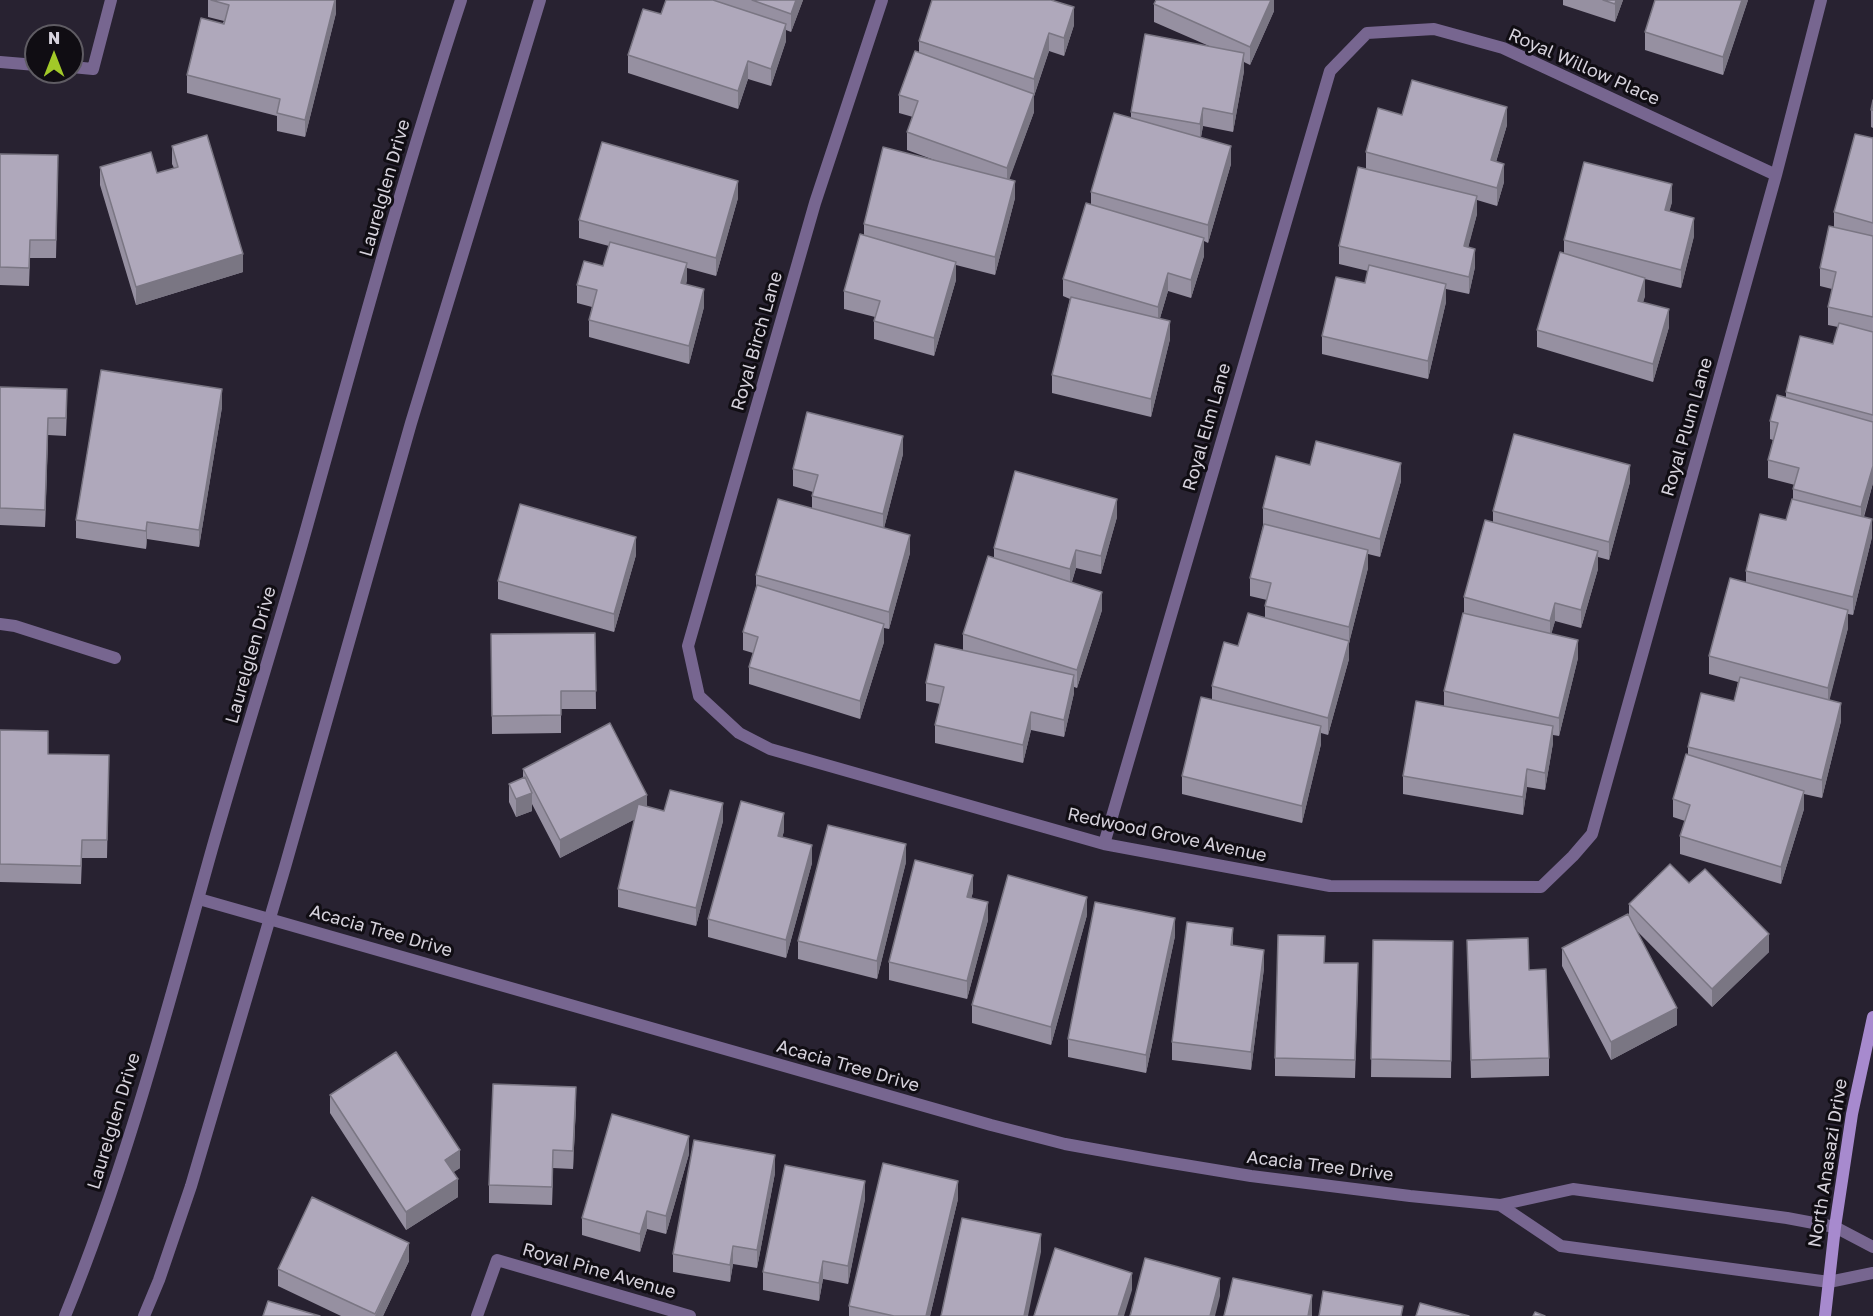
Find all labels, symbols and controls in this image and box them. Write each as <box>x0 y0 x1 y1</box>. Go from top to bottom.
north arrow <box>24 24 84 84</box>
street label: Royal Willow Place <box>1505 24 1663 110</box>
text: N <box>48 28 60 48</box>
street label: Laurelglen Drive <box>355 117 415 259</box>
street label: Royal Birch Lane <box>727 269 787 413</box>
street label: Royal Plum Lane <box>1657 355 1717 499</box>
street label: Royal Elm Lane <box>1178 361 1236 493</box>
street label: Laurelglen Drive <box>221 584 281 726</box>
street label: Redwood Grove Avenue <box>1065 803 1269 867</box>
street label: Acacia Tree Drive <box>307 900 455 962</box>
street label: Acacia Tree Drive <box>774 1035 922 1097</box>
street label: Laurelglen Drive <box>83 1050 145 1192</box>
street label: North Anasazi Drive <box>1804 1077 1852 1249</box>
street label: Acacia Tree Drive <box>1245 1146 1395 1186</box>
street label: Royal Pine Avenue <box>520 1239 678 1303</box>

